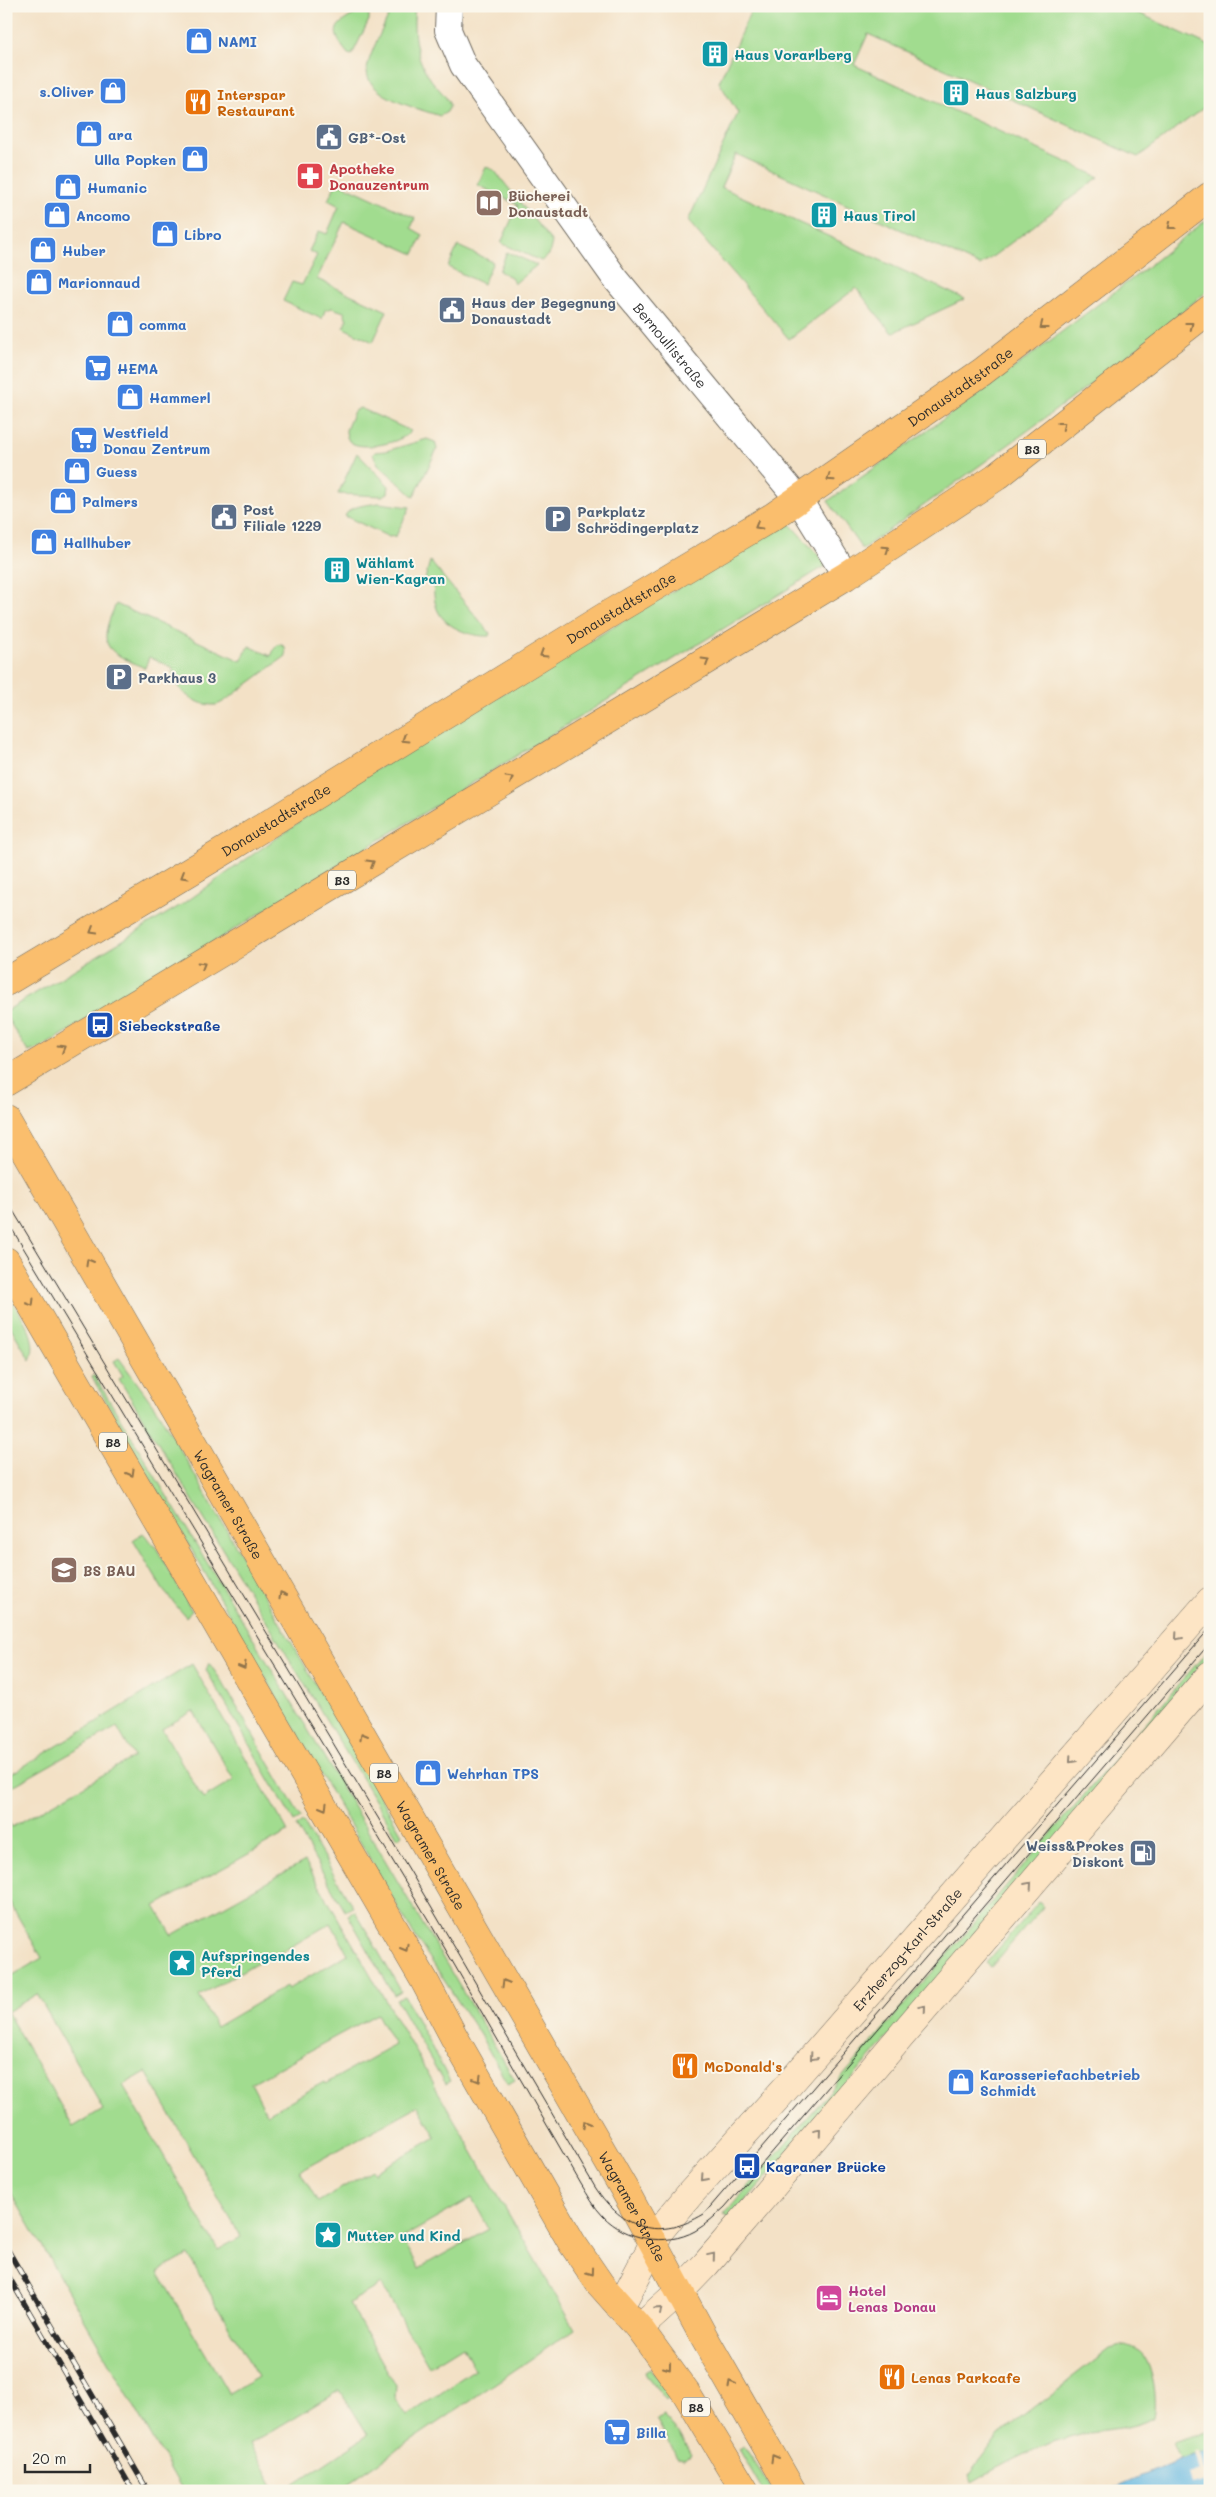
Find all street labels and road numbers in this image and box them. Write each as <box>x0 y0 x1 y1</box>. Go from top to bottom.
street label: Bernoullistraße <box>630 298 712 392</box>
street label: Donaustadtstraße <box>903 342 1017 430</box>
road number: B3 <box>1018 439 1046 458</box>
street label: Donaustadtstraße <box>562 567 679 648</box>
street label: Donaustadtstraße <box>217 778 334 860</box>
road number: B3 <box>328 870 356 890</box>
road number: B8 <box>99 1432 127 1451</box>
street label: Wagramer Straße <box>190 1446 268 1563</box>
road number: B8 <box>370 1764 398 1782</box>
street label: Wagramer Straße <box>392 1797 470 1913</box>
street label: Erzherzog-Karl-Straße <box>848 1883 966 2015</box>
street label: Wagramer Straße <box>595 2148 671 2265</box>
road number: B8 <box>682 2398 710 2416</box>

